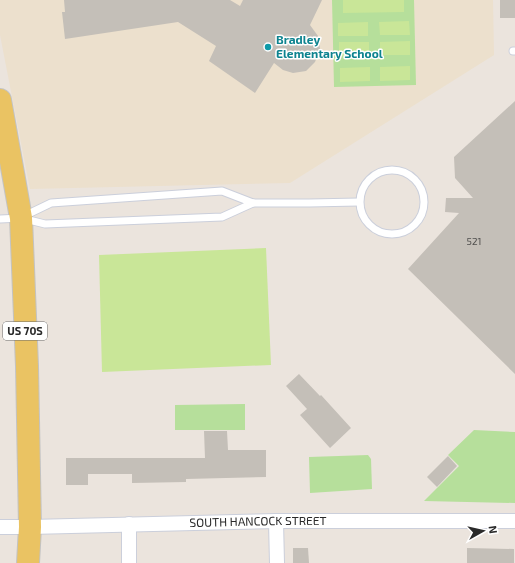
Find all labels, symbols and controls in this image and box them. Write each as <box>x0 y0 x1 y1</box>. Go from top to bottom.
place label: Bradley Elementary School <box>276 32 383 61</box>
marker: Bradley Elementary School <box>263 42 273 52</box>
house number: 521 <box>467 235 481 247</box>
road number: US 70S <box>3 322 47 340</box>
north arrow <box>463 511 503 551</box>
street label: SOUTH HANCOCK STREET <box>189 513 327 529</box>
text: N <box>486 525 500 534</box>

